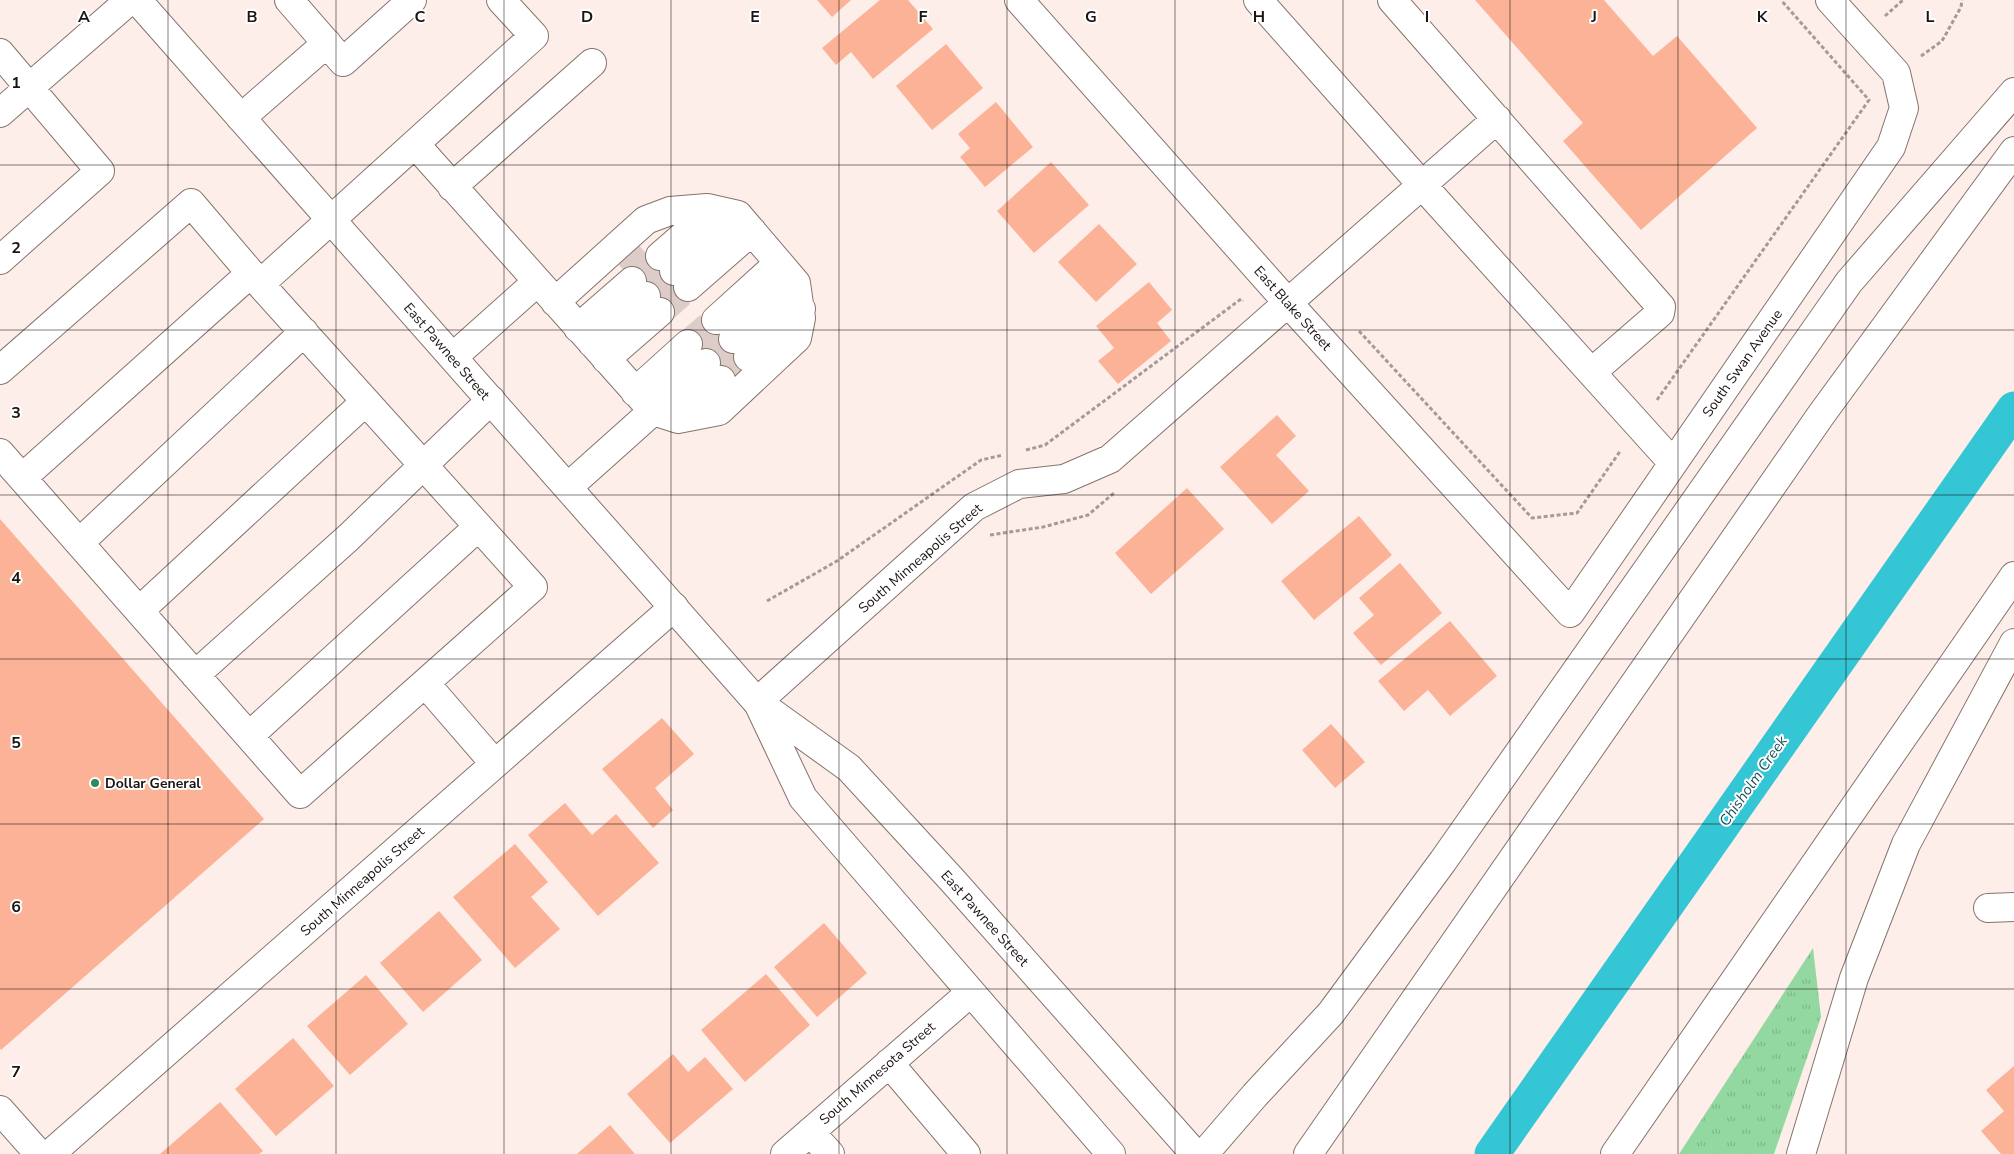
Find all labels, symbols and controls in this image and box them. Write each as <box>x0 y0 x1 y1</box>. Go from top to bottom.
text: A <box>78 6 90 28</box>
text: B <box>246 6 258 28</box>
text: C <box>415 6 426 28</box>
text: D <box>581 6 593 28</box>
text: E <box>750 6 760 28</box>
text: F <box>919 6 928 28</box>
text: G <box>1085 6 1097 28</box>
text: H <box>1253 6 1265 28</box>
text: I <box>1425 6 1429 28</box>
text: J <box>1590 6 1597 28</box>
text: K <box>1757 6 1769 28</box>
text: L <box>1926 6 1935 28</box>
text: 1 <box>11 72 21 94</box>
text: 2 <box>11 237 21 259</box>
street label: East Blake Street <box>1250 262 1336 355</box>
street label: East Pawnee Street <box>399 299 494 404</box>
street label: South Swan Avenue <box>1698 306 1787 421</box>
text: 3 <box>11 402 21 424</box>
street label: South Minneapolis Street <box>854 499 986 618</box>
text: 4 <box>11 567 21 589</box>
water label: Chisholm Creek <box>1714 731 1792 830</box>
text: 5 <box>11 732 21 754</box>
place label: Dollar General <box>105 774 201 793</box>
marker: Dollar General <box>89 777 101 789</box>
street label: South Minneapolis Street <box>296 822 428 941</box>
street label: East Pawnee Street <box>936 866 1033 970</box>
text: 6 <box>11 896 21 918</box>
street label: South Minnesota Street <box>815 1018 939 1129</box>
text: 7 <box>11 1061 21 1083</box>

